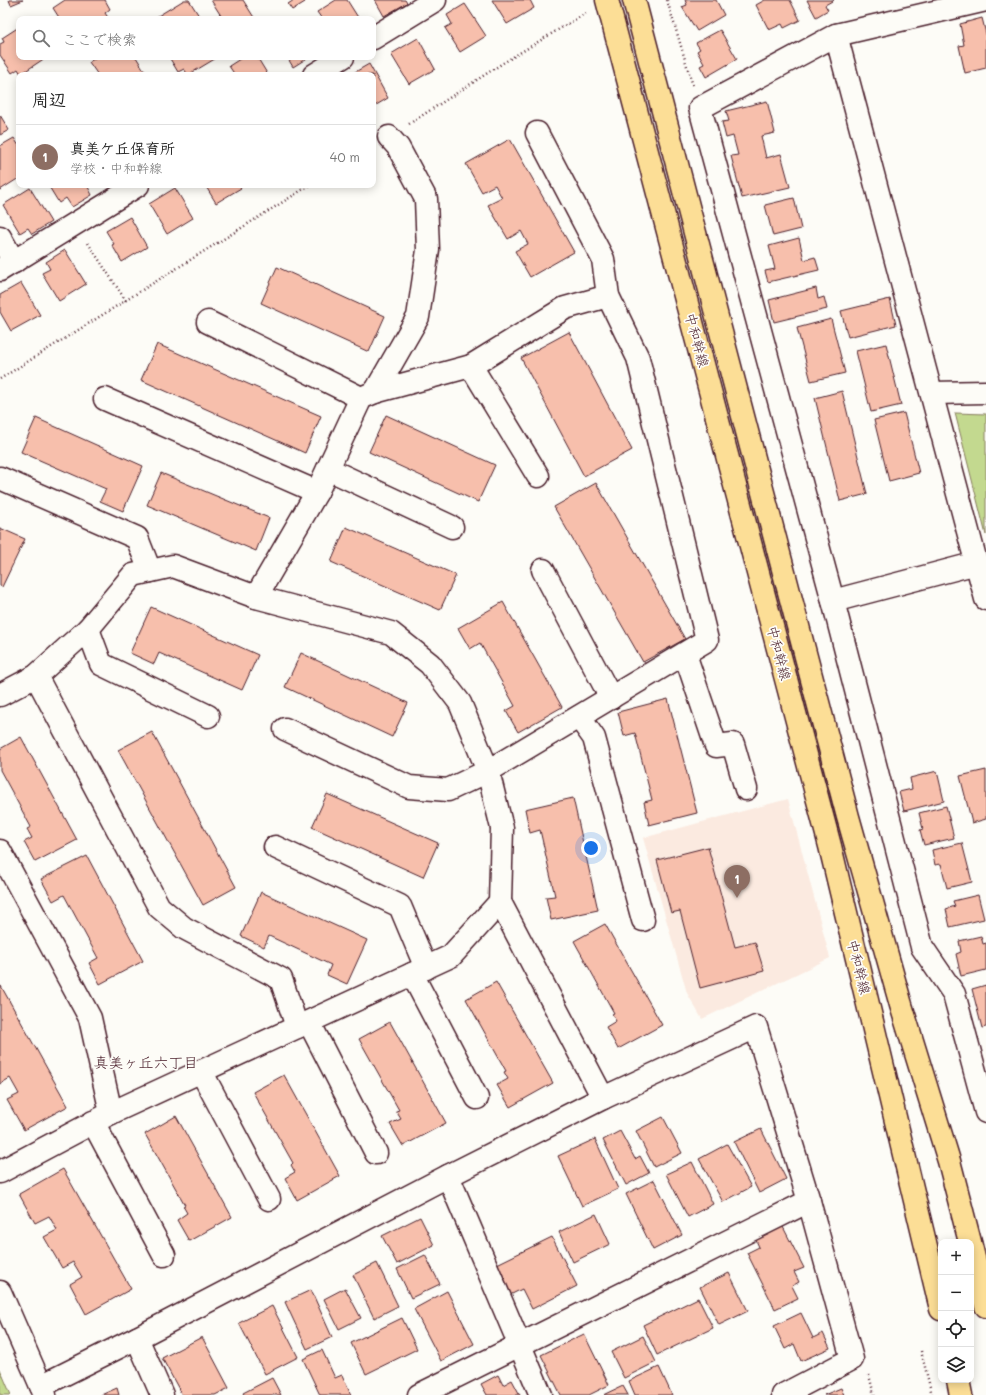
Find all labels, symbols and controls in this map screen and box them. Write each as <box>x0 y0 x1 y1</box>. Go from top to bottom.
search box <box>16 16 376 60</box>
icon: search <box>30 27 52 49</box>
text: ここで検索 <box>62 29 137 49</box>
text: 周辺 <box>32 88 66 110</box>
text: 真美ケ丘保育所 <box>70 138 175 158</box>
text: 1 <box>42 148 48 165</box>
text: 40 m <box>330 148 360 165</box>
text: 学校 · 中和幹線 <box>70 159 162 176</box>
street label: 中和幹線 <box>681 310 714 369</box>
street label: 中和幹線 <box>763 623 796 682</box>
your location <box>581 838 601 858</box>
pin: 1 <box>724 865 750 898</box>
street label: 中和幹線 <box>843 937 875 996</box>
district label: 真美ヶ丘六丁目 <box>93 1052 199 1072</box>
map controls <box>938 1239 974 1383</box>
button: + <box>938 1239 974 1275</box>
button: − <box>938 1275 974 1311</box>
button: locate <box>938 1311 974 1347</box>
button: layers <box>938 1347 974 1383</box>

